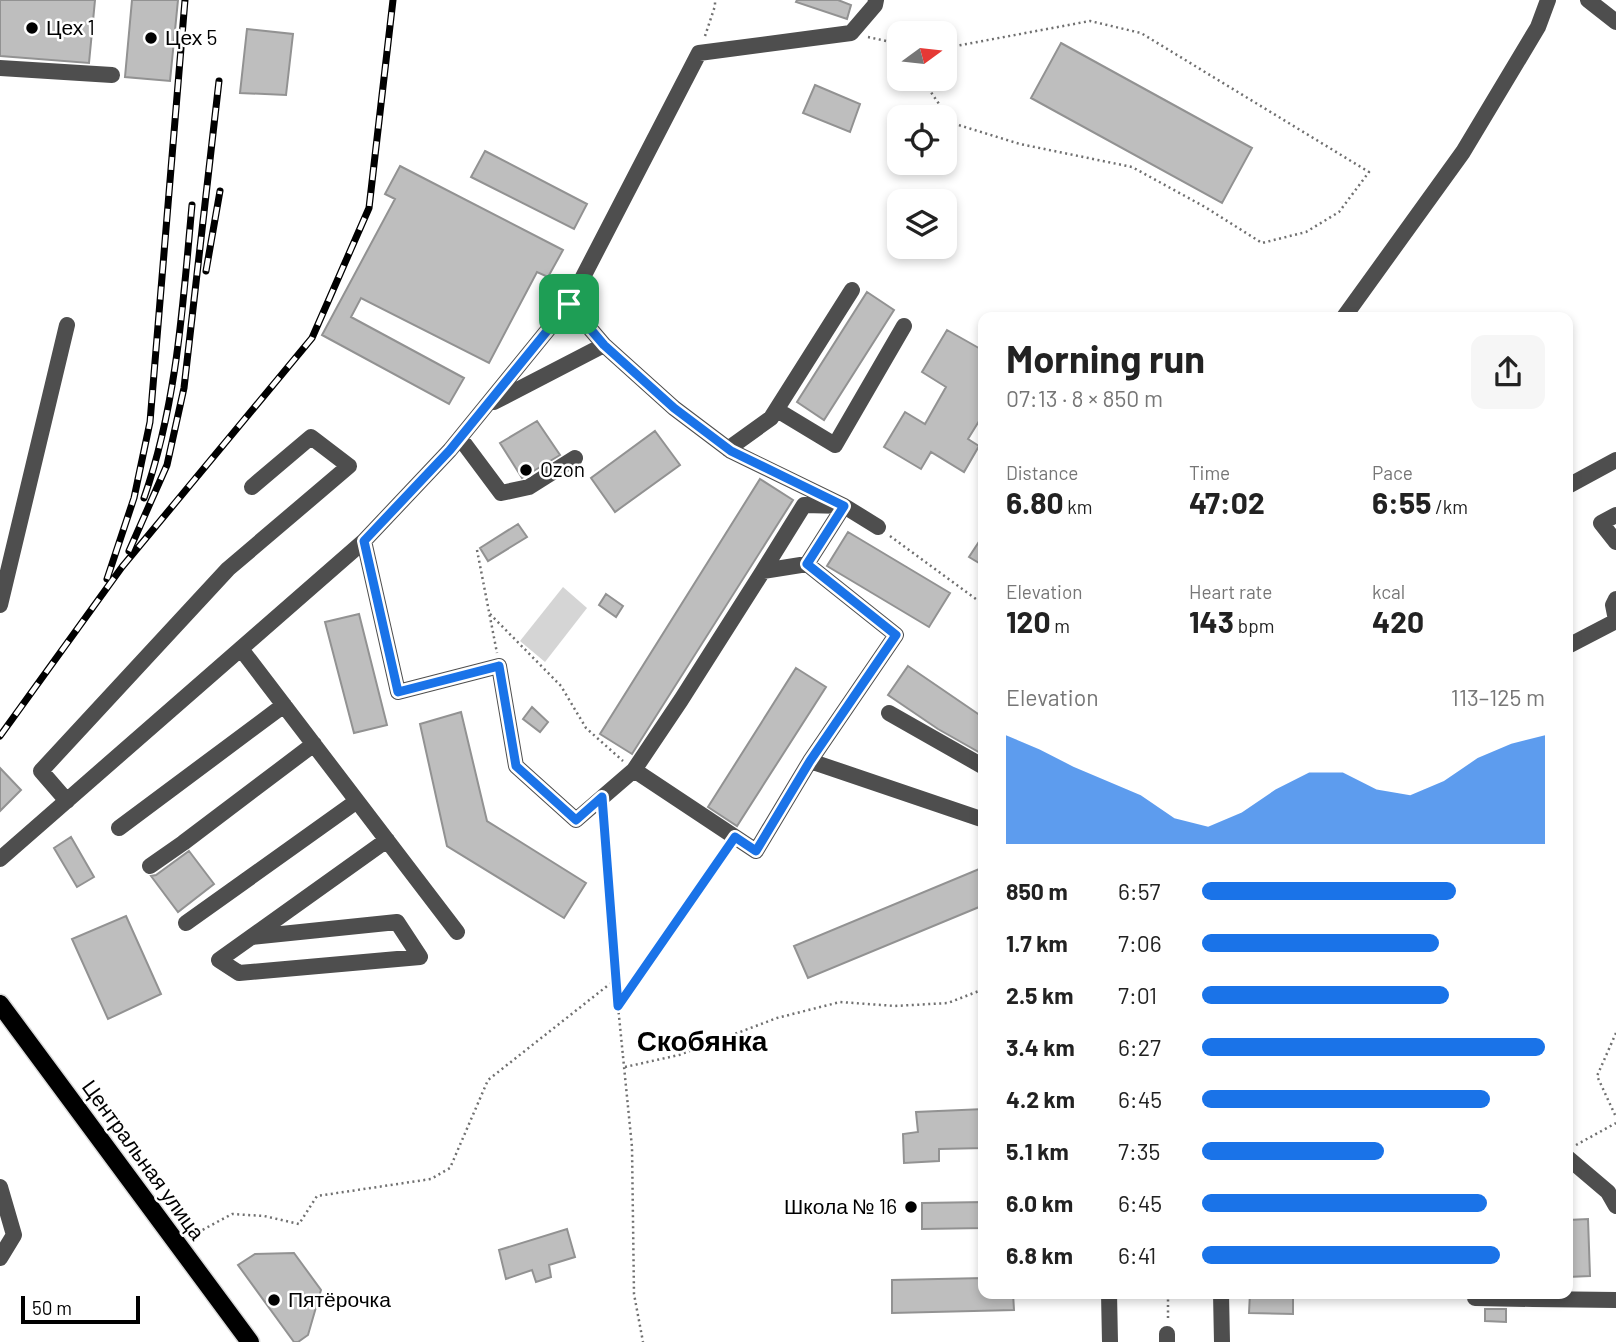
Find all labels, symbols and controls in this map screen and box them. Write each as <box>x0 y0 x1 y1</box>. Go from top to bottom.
place label: Цех 1 <box>46 14 95 39</box>
marker: Цех 1 <box>24 20 40 36</box>
north arrow <box>887 21 957 91</box>
map controls <box>887 21 957 259</box>
place label: Цех 5 <box>165 24 217 49</box>
marker: Цех 5 <box>143 30 159 46</box>
button: locate <box>887 105 957 175</box>
button: layers <box>887 189 957 259</box>
pin <box>539 274 599 334</box>
icon: arrive <box>550 285 588 323</box>
text: Morning run <box>1006 335 1205 381</box>
button: share <box>1471 335 1545 409</box>
text: 07:13 · 8 × 850 m <box>1006 384 1163 412</box>
place label: Ozon <box>540 456 585 481</box>
text: Distance <box>1006 461 1078 484</box>
text: Time <box>1189 461 1230 484</box>
text: Pace <box>1372 461 1413 484</box>
marker: Ozon <box>518 462 534 478</box>
text: 6.80 <box>1006 484 1064 520</box>
text: 47:02 <box>1189 484 1265 520</box>
text: 6:55 <box>1372 484 1431 520</box>
text: km <box>1064 495 1093 518</box>
text: /km <box>1431 495 1468 518</box>
text: Elevation <box>1006 580 1083 603</box>
text: Heart rate <box>1189 580 1272 603</box>
text: kcal <box>1372 580 1405 603</box>
text: 120 <box>1006 603 1051 639</box>
text: 143 <box>1189 603 1234 639</box>
text: 420 <box>1372 603 1424 639</box>
text: m <box>1051 614 1070 637</box>
text: bpm <box>1234 614 1274 637</box>
text: Elevation <box>1006 683 1099 711</box>
text: 113–125 m <box>1451 683 1545 711</box>
text: 850 m <box>1006 877 1068 905</box>
text: 6:57 <box>1118 877 1160 905</box>
text: 1.7 km <box>1006 929 1068 957</box>
text: 7:06 <box>1118 929 1162 957</box>
text: 2.5 km <box>1006 981 1074 1009</box>
text: 7:01 <box>1118 981 1157 1009</box>
district label: Скобянка <box>637 1023 768 1057</box>
text: 3.4 km <box>1006 1033 1075 1061</box>
text: 6:27 <box>1118 1033 1161 1061</box>
street label: Центральная улица <box>78 1074 211 1244</box>
text: 4.2 km <box>1006 1085 1075 1113</box>
text: 6:45 <box>1118 1085 1162 1113</box>
text: 5.1 km <box>1006 1137 1069 1165</box>
text: 7:35 <box>1118 1137 1160 1165</box>
text: 6.0 km <box>1006 1189 1073 1217</box>
text: 6:45 <box>1118 1189 1162 1217</box>
place label: Школа № 16 <box>784 1193 897 1218</box>
marker: Школа № 16 <box>903 1199 919 1215</box>
text: 6.8 km <box>1006 1241 1073 1269</box>
text: 6:41 <box>1118 1241 1156 1269</box>
place label: Пятёрочка <box>288 1286 391 1311</box>
marker: Пятёрочка <box>266 1292 282 1308</box>
scale bar <box>21 1293 140 1325</box>
text: 50 m <box>32 1296 72 1319</box>

